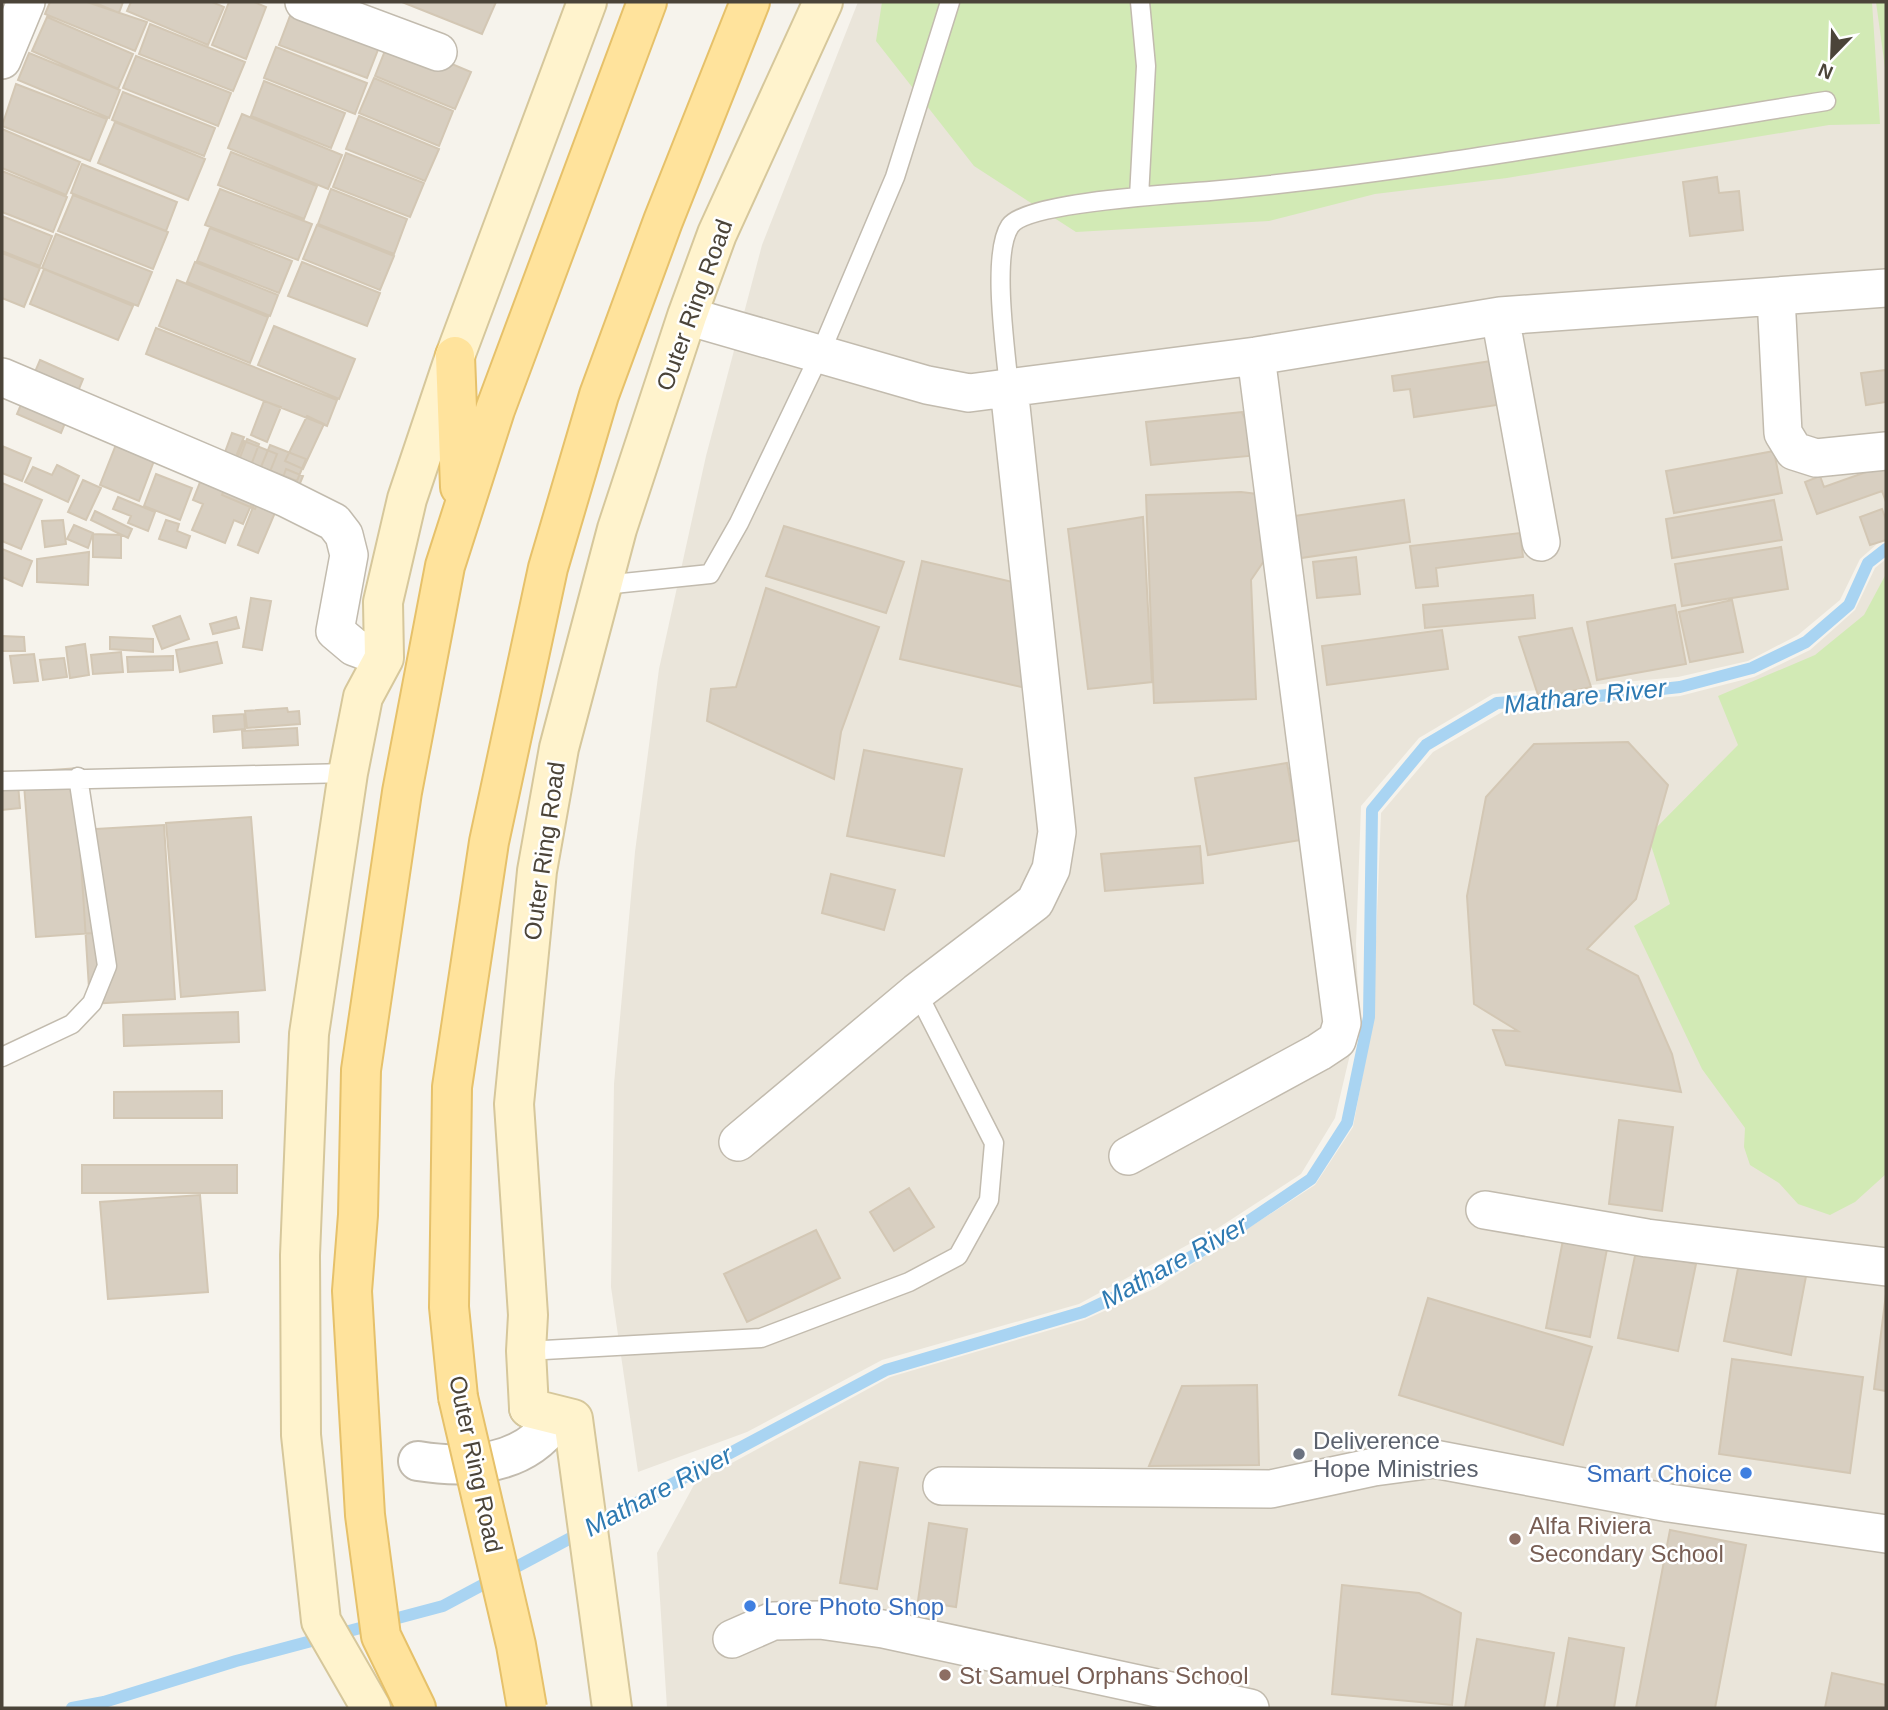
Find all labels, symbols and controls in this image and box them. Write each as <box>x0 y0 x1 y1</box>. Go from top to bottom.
north arrow <box>1797 21 1867 91</box>
text: N <box>1815 59 1836 84</box>
street label: Outer Ring Road <box>651 216 737 394</box>
water label: Mathare River <box>1502 672 1669 719</box>
street label: Outer Ring Road <box>518 760 570 942</box>
water label: Mathare River <box>1095 1209 1254 1315</box>
street label: Outer Ring Road <box>444 1373 508 1555</box>
place label: Deliverence Hope Ministries <box>1313 1427 1478 1482</box>
water label: Mathare River <box>579 1439 738 1543</box>
marker: Deliverence Hope Ministries <box>1291 1446 1307 1462</box>
place label: Smart Choice <box>1587 1460 1732 1487</box>
marker: Smart Choice <box>1738 1465 1754 1481</box>
place label: Alfa Riviera Secondary School <box>1529 1512 1724 1567</box>
marker: Alfa Riviera Secondary School <box>1507 1531 1523 1547</box>
place label: Lore Photo Shop <box>764 1593 944 1620</box>
marker: Lore Photo Shop <box>742 1598 758 1614</box>
place label: St Samuel Orphans School <box>959 1662 1249 1689</box>
marker: St Samuel Orphans School <box>937 1667 953 1683</box>

